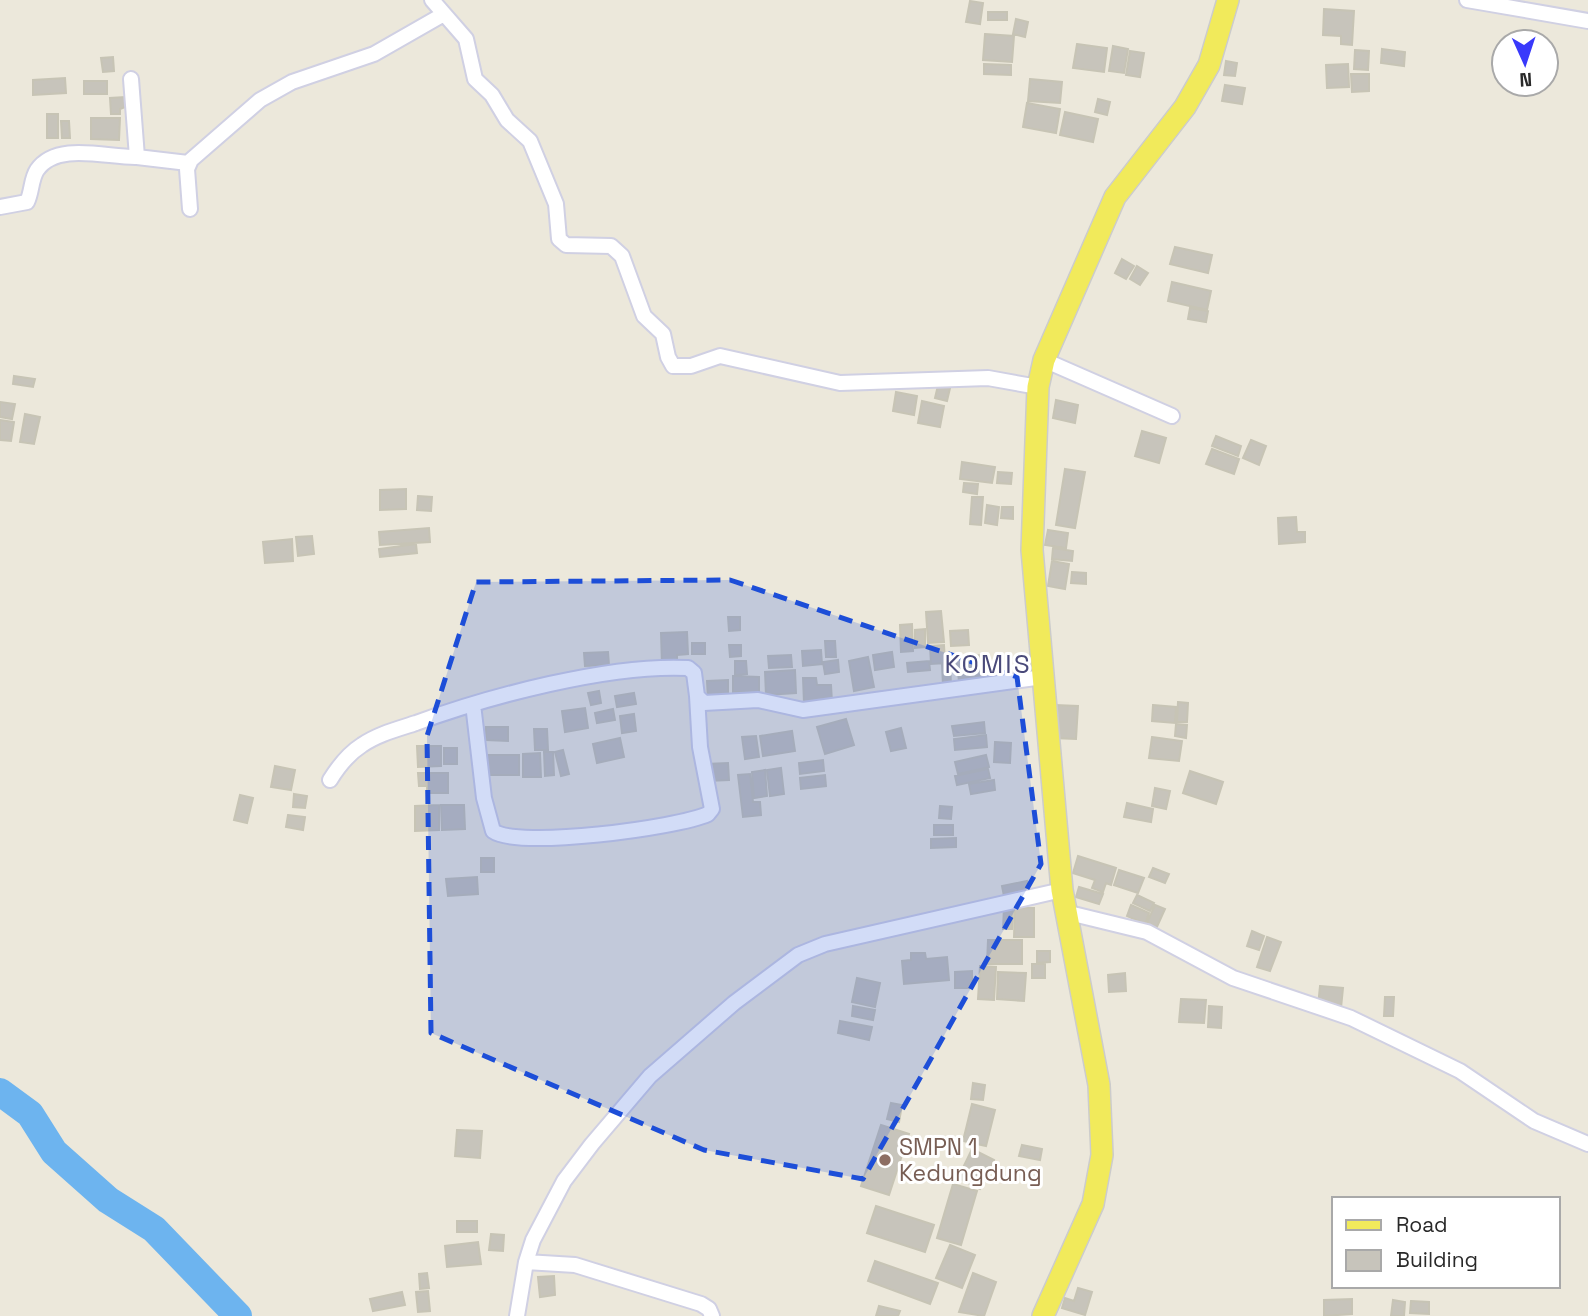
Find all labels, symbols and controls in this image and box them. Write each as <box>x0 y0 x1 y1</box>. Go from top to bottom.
north arrow <box>1490 28 1560 98</box>
text: N <box>1519 67 1533 92</box>
district label: KOMIS <box>944 647 1032 681</box>
place label: SMPN 1 Kedungdung <box>899 1132 1042 1188</box>
marker: SMPN 1 Kedungdung <box>877 1152 893 1168</box>
legend <box>1332 1197 1560 1288</box>
text: Road <box>1396 1211 1448 1238</box>
text: Building <box>1396 1246 1478 1273</box>

